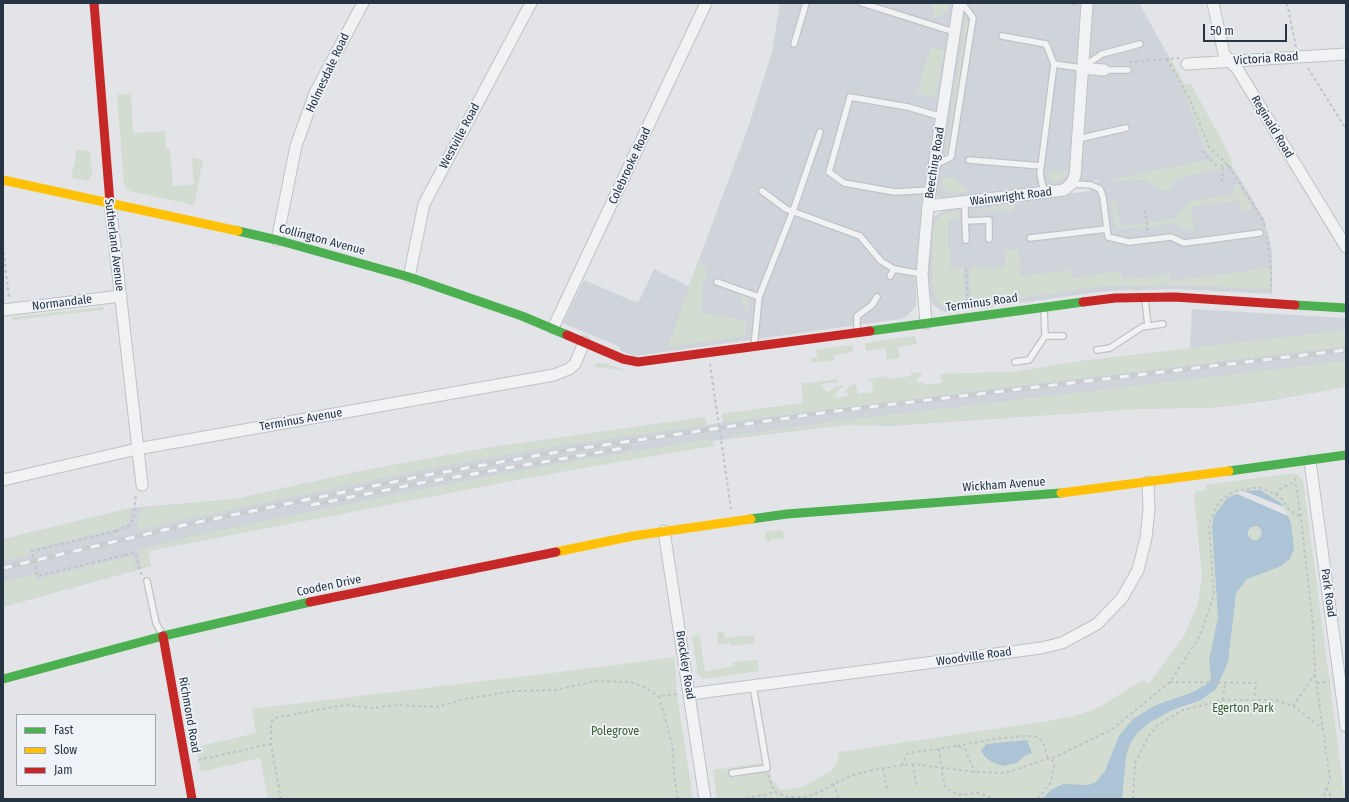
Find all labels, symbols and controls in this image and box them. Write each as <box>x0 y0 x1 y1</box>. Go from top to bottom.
scale bar <box>1205 16 1289 42</box>
text: 50 m <box>1210 24 1234 38</box>
street label: Holmesdale Road <box>303 31 353 115</box>
street label: Victoria Road <box>1233 50 1299 68</box>
street label: Reginald Road <box>1248 93 1296 161</box>
street label: Westville Road <box>437 101 483 171</box>
street label: Colebrooke Road <box>606 125 654 207</box>
street label: Beeching Road <box>922 126 948 200</box>
street label: Wainwright Road <box>969 185 1053 209</box>
street label: Sutherland Avenue <box>101 198 127 292</box>
street label: Collington Avenue <box>277 222 367 258</box>
street label: Terminus Road <box>945 291 1019 315</box>
street label: Normandale <box>31 292 93 314</box>
street label: Terminus Avenue <box>258 406 344 434</box>
street label: Wickham Avenue <box>962 475 1046 495</box>
street label: Park Road <box>1317 568 1339 618</box>
street label: Cooden Drive <box>296 572 362 600</box>
street label: Brockley Road <box>672 630 698 700</box>
street label: Woodville Road <box>935 645 1013 669</box>
street label: Richmond Road <box>175 676 203 754</box>
park label: Egerton Park <box>1212 702 1274 716</box>
legend <box>16 714 156 786</box>
text: Fast <box>54 723 73 737</box>
park label: Polegrove <box>591 725 639 739</box>
text: Slow <box>54 743 77 757</box>
text: Jam <box>54 763 72 777</box>

